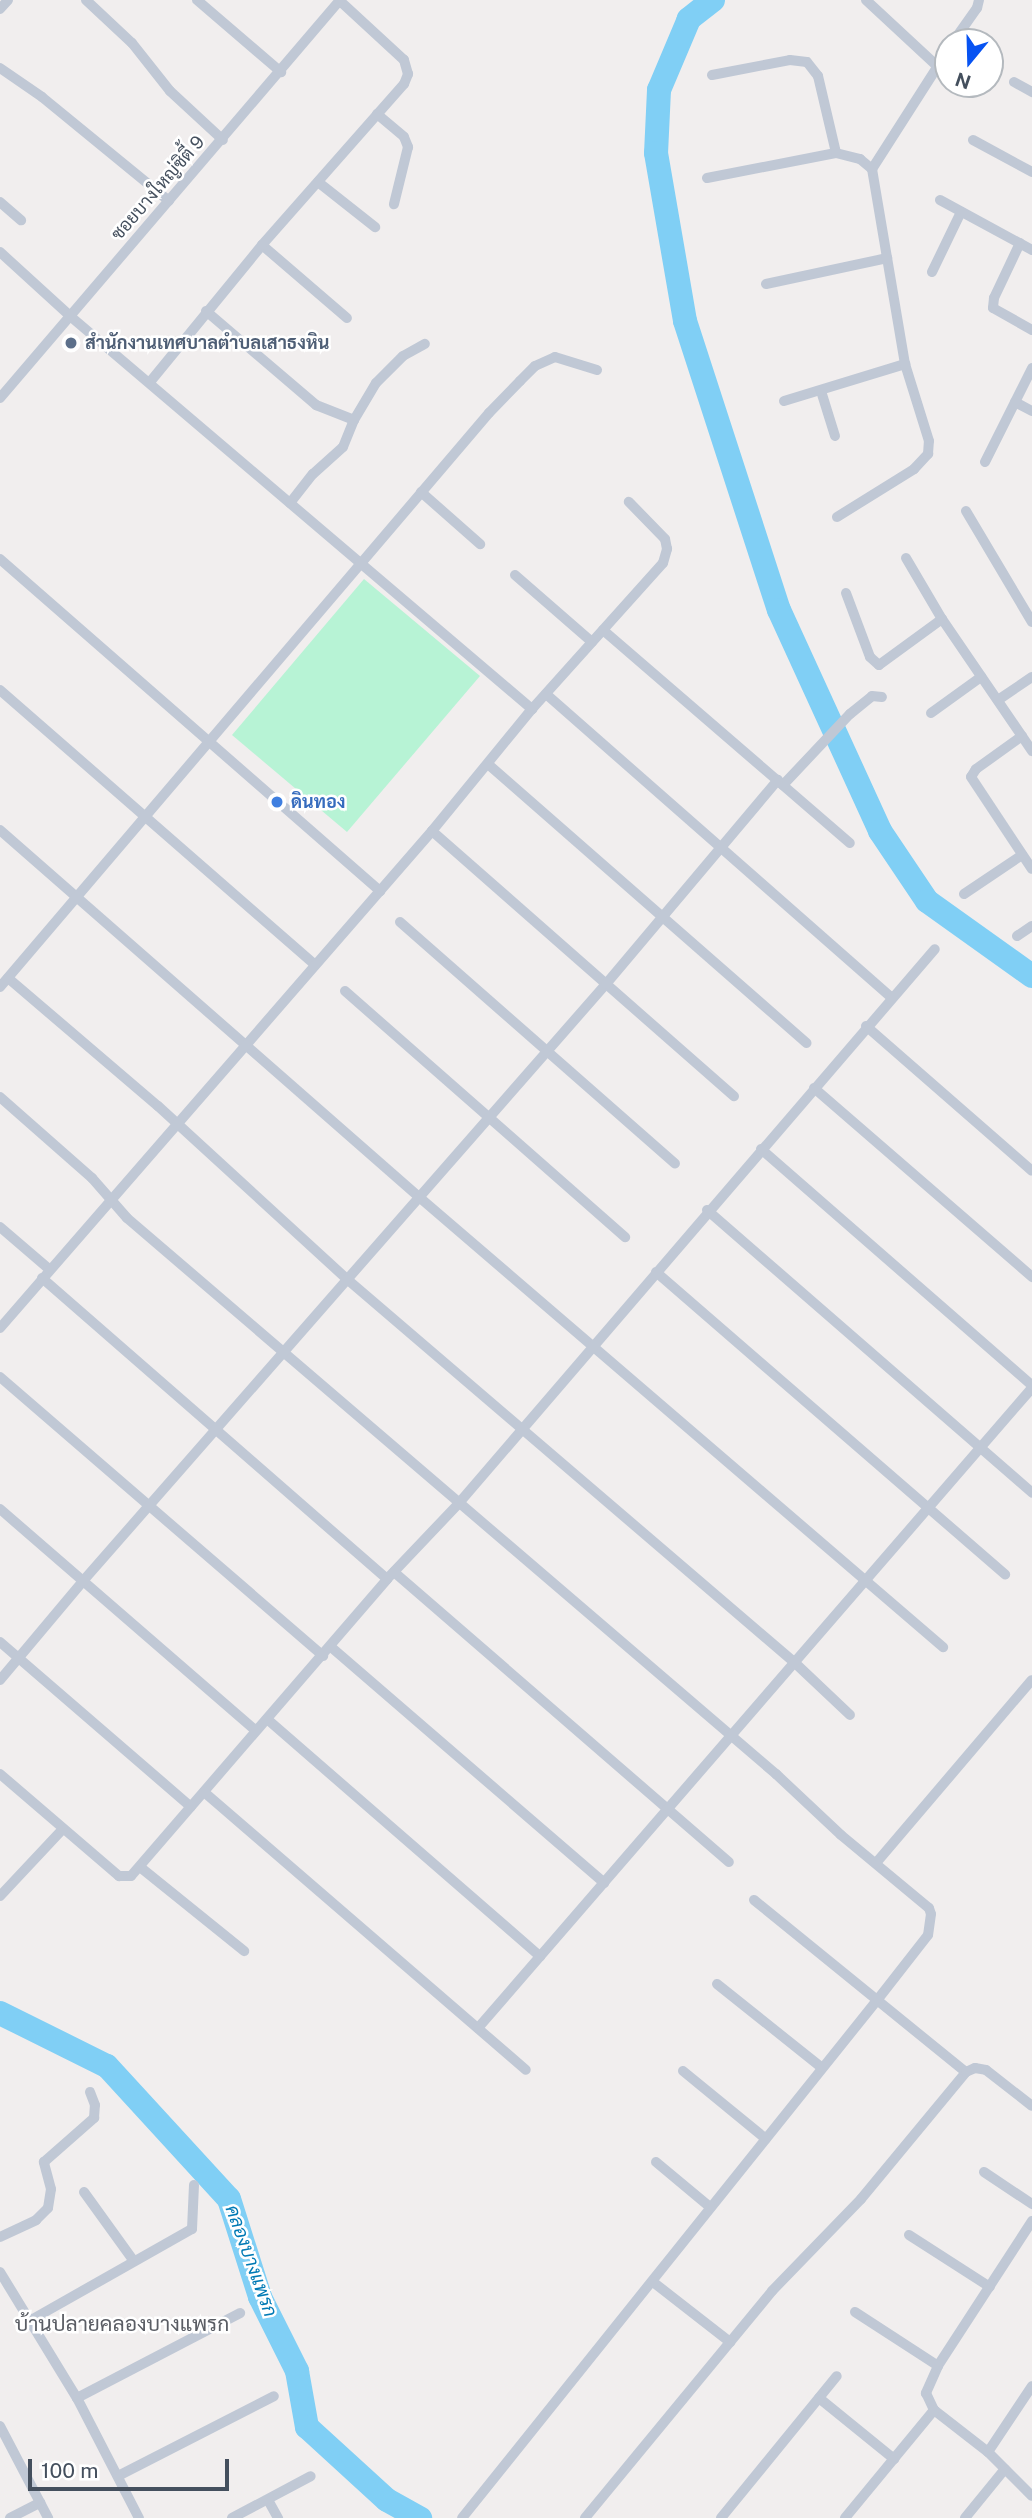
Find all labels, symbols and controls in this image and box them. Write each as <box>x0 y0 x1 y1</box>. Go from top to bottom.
north arrow <box>934 28 1004 98</box>
text: N <box>952 68 973 94</box>
street label: ซอยบางใหญ่ซิตี้ 9 <box>107 131 209 245</box>
place label: สำนักงานเทศบาลตำบลเสาธงหิน <box>85 332 329 354</box>
marker: สำนักงานเทศบาลตำบลเสาธงหิน <box>63 335 79 351</box>
place label: ดินทอง <box>291 791 345 813</box>
marker: ดินทอง <box>269 794 285 810</box>
water label: คลองบางแพรก <box>220 2202 282 2320</box>
district label: บ้านปลายคลองบางแพรก <box>15 2311 229 2337</box>
scale bar <box>32 2444 233 2488</box>
text: 100 m <box>41 2458 98 2483</box>

